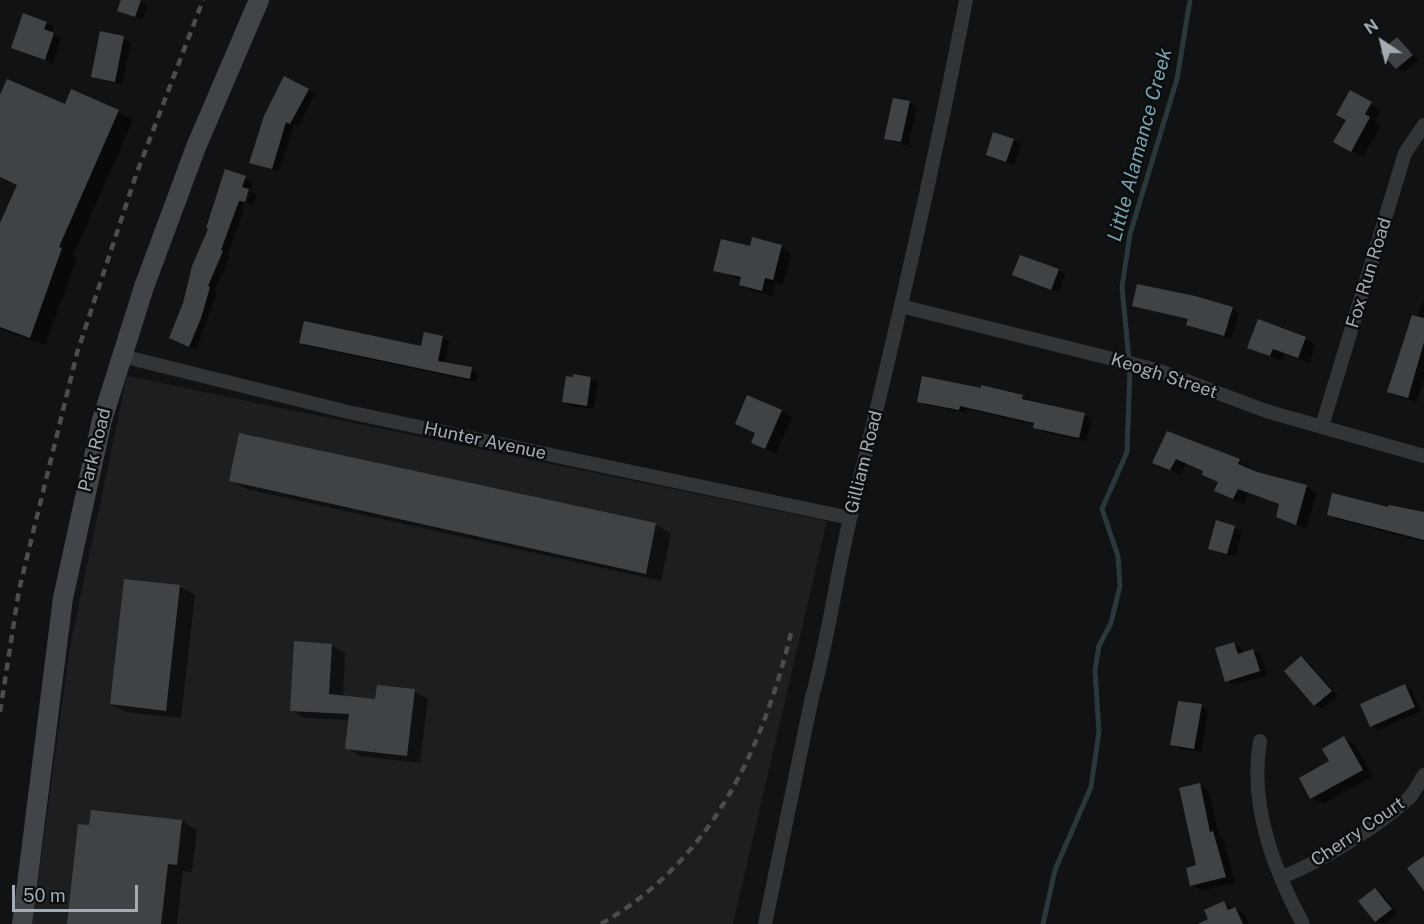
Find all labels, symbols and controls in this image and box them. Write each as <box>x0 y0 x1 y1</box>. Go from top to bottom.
north arrow <box>1352 12 1412 72</box>
text: N <box>1361 15 1382 38</box>
water label: Little Alamance Creek <box>1103 46 1177 244</box>
street label: Fox Run Road <box>1342 215 1396 331</box>
street label: Keogh Street <box>1108 349 1220 403</box>
street label: Park Road <box>74 406 116 494</box>
street label: Gilliam Road <box>841 408 887 516</box>
street label: Hunter Avenue <box>422 417 548 465</box>
street label: Cherry Court <box>1307 793 1409 871</box>
scale bar <box>15 873 141 911</box>
text: 50 m <box>23 885 66 906</box>

